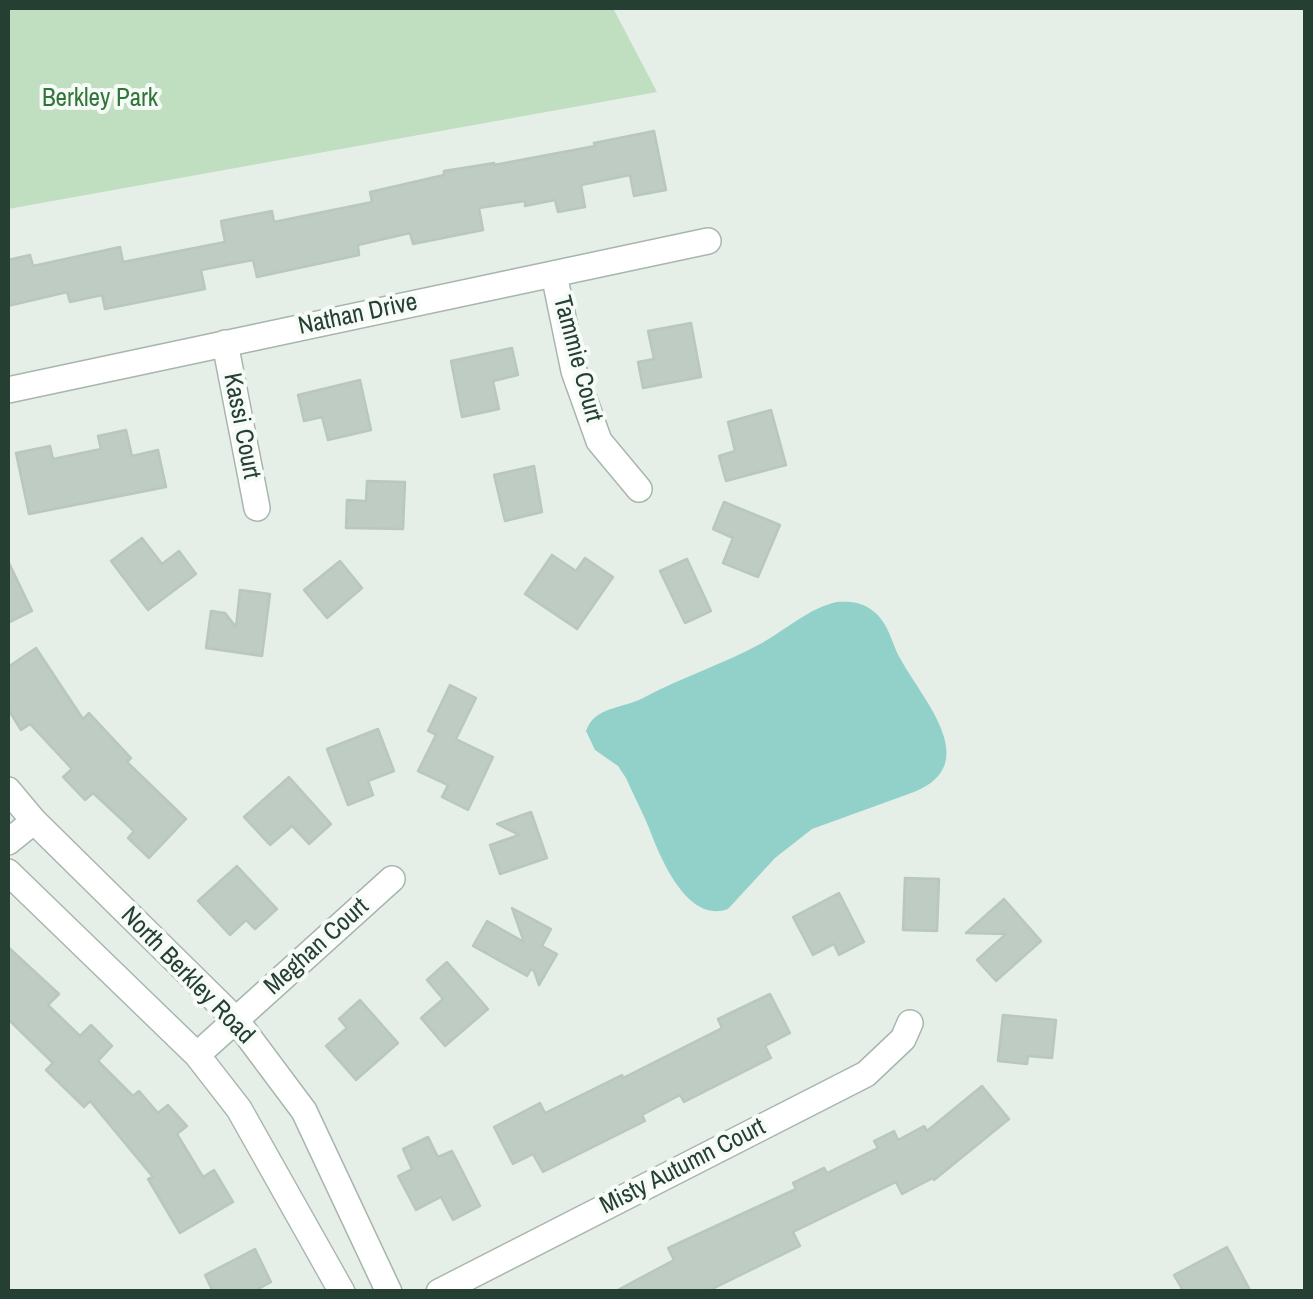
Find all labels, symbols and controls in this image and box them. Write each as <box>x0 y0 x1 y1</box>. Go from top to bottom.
park label: Berkley Park <box>42 84 158 114</box>
street label: Nathan Drive <box>296 288 420 342</box>
street label: Tammie Court <box>546 293 608 425</box>
street label: Kassi Court <box>216 371 266 481</box>
street label: Meghan Court <box>259 892 375 1002</box>
street label: North Berkley Road <box>114 901 260 1051</box>
street label: Misty Autumn Court <box>595 1113 771 1221</box>

